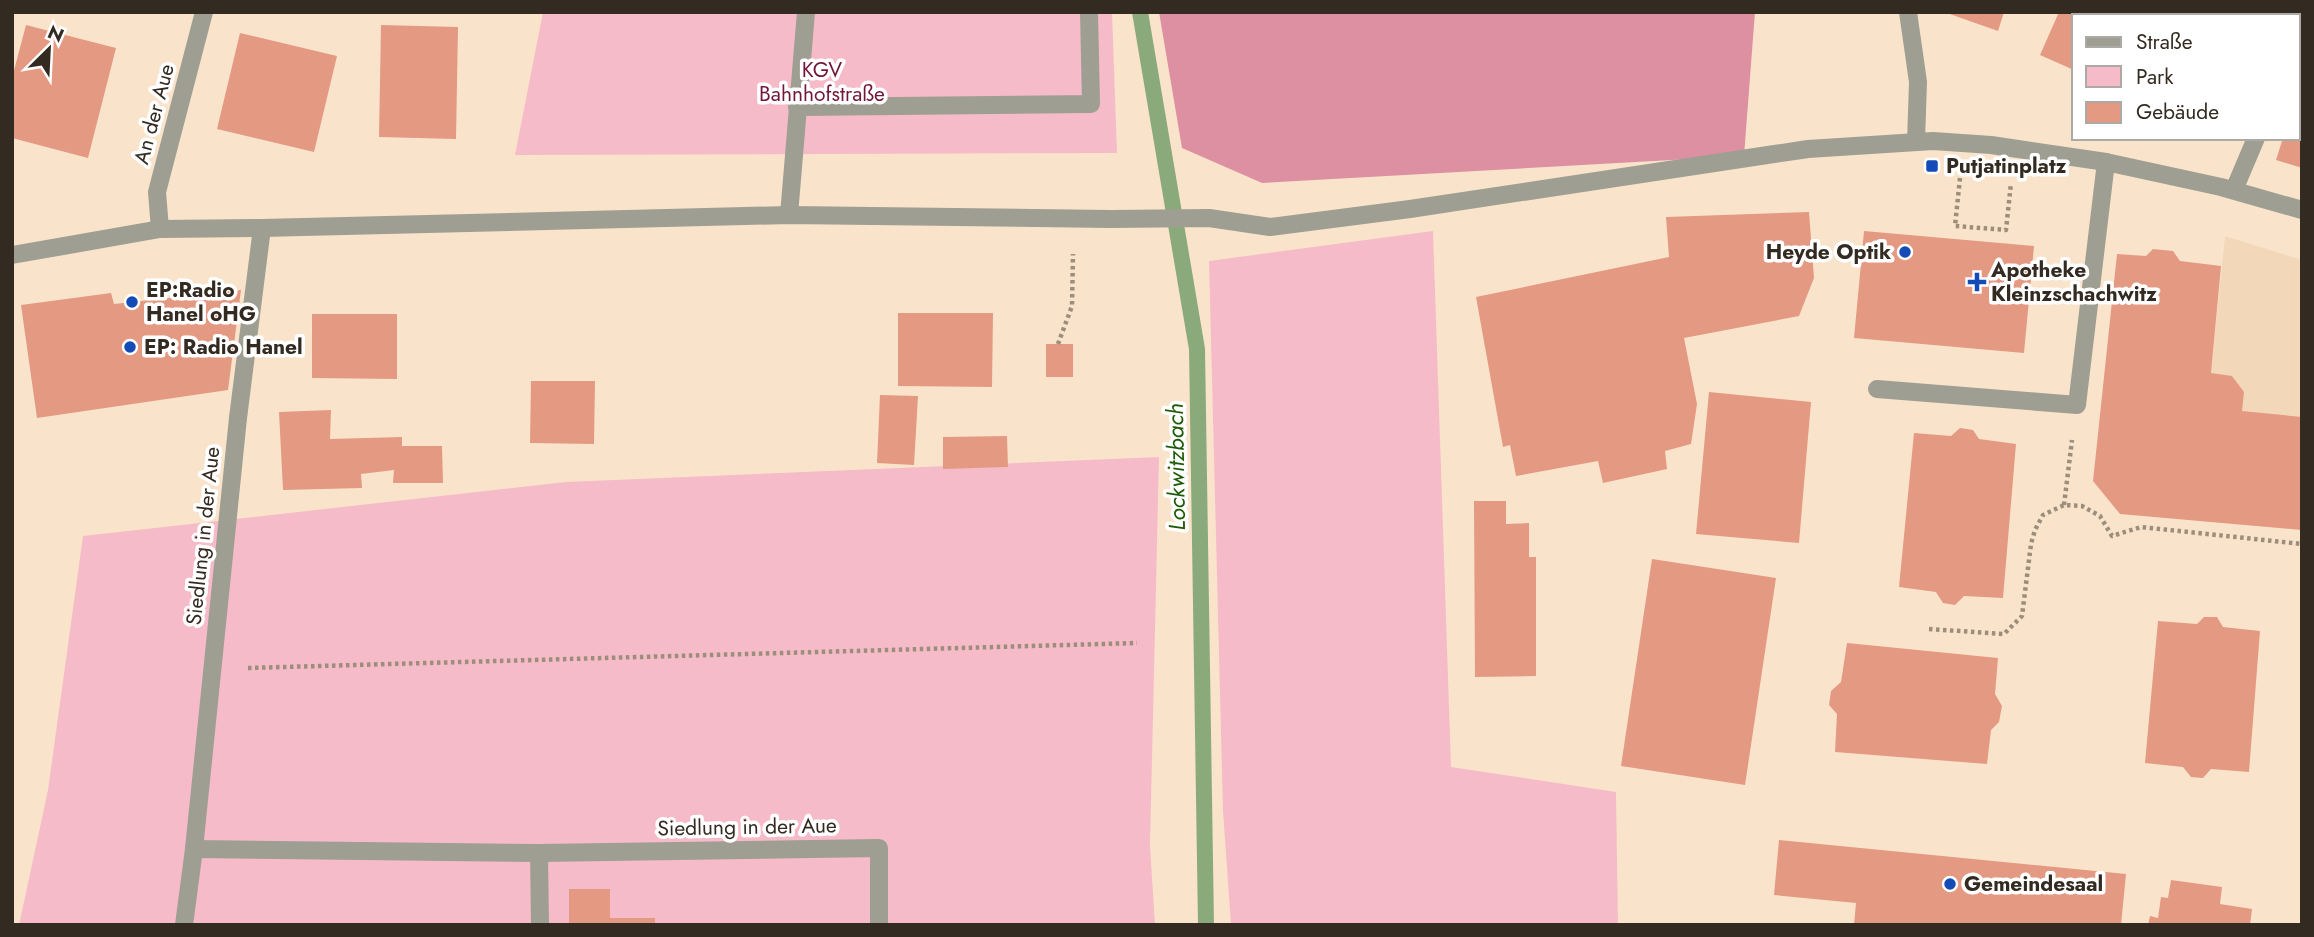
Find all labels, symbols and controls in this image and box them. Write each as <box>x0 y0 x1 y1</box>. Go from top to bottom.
north arrow <box>14 14 84 84</box>
legend <box>2072 14 2300 140</box>
text: N <box>43 19 68 49</box>
text: Straße <box>2136 27 2193 57</box>
park label: KGV Bahnhofstraße <box>759 55 885 109</box>
street label: An der Aue <box>126 60 182 168</box>
text: Park <box>2136 62 2174 92</box>
text: Gebäude <box>2136 97 2219 127</box>
place label: Putjatinplatz <box>1946 151 2067 181</box>
marker: Putjatinplatz <box>1924 158 1940 174</box>
place label: Heyde Optik <box>1766 237 1891 267</box>
marker: Heyde Optik <box>1897 244 1913 260</box>
place label: Apotheke Kleinzschachwitz <box>1990 255 2157 309</box>
marker: Apotheke Kleinzschachwitz <box>1969 274 1985 290</box>
place label: EP:Radio Hanel oHG <box>146 275 256 329</box>
marker: EP:Radio Hanel oHG <box>124 294 140 310</box>
place label: EP: Radio Hanel <box>144 332 303 362</box>
marker: EP: Radio Hanel <box>122 339 138 355</box>
water label: Lockwitzbach <box>1158 403 1194 531</box>
street label: Siedlung in der Aue <box>179 445 227 627</box>
street label: Siedlung in der Aue <box>657 810 837 844</box>
place label: Gemeindesaal <box>1964 869 2103 899</box>
marker: Gemeindesaal <box>1942 876 1958 892</box>

